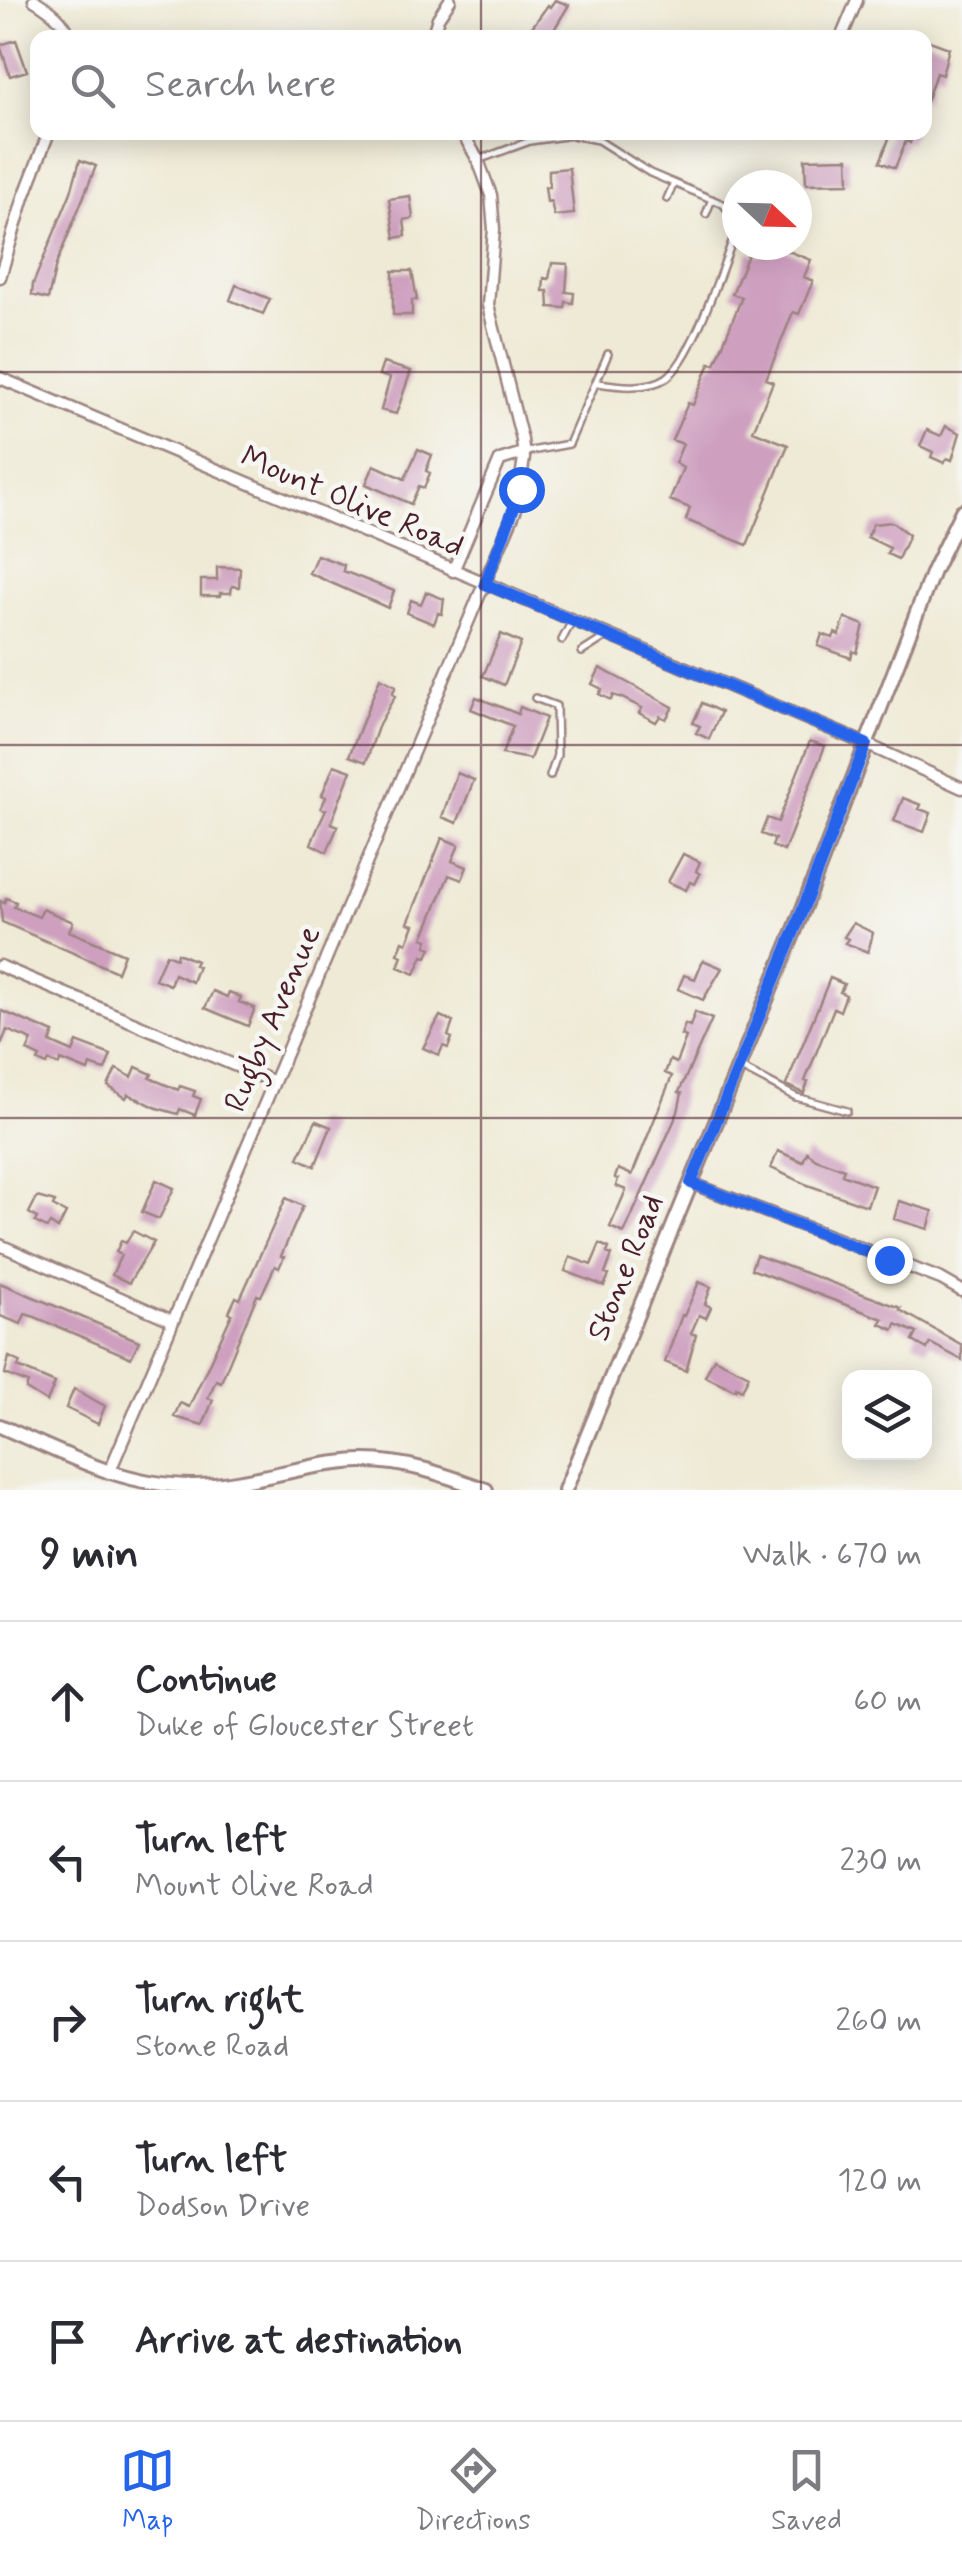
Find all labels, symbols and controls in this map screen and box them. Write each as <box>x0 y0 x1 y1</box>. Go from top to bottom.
search box <box>30 30 932 140</box>
icon: search <box>65 58 120 113</box>
text: Search here <box>145 61 336 110</box>
north arrow <box>722 170 812 260</box>
street label: Mount Olive Road <box>234 436 470 568</box>
route start <box>499 467 545 513</box>
street label: Rugby Avenue <box>215 920 334 1120</box>
street label: Stone Road <box>578 1189 674 1347</box>
route end <box>867 1238 913 1284</box>
map controls <box>842 1370 932 1460</box>
button: layers <box>842 1370 932 1460</box>
text: 9 min <box>40 1528 139 1583</box>
text: Walk · 670 m <box>742 1534 922 1576</box>
text: Continue <box>135 1656 277 1705</box>
icon: ahead <box>40 1674 95 1729</box>
text: 60 m <box>853 1680 922 1722</box>
text: Duke of Gloucester Street <box>135 1705 474 1747</box>
text: Turn left <box>135 1816 287 1865</box>
icon: left <box>40 1834 95 1889</box>
text: 230 m <box>839 1840 922 1882</box>
text: Mount Olive Road <box>135 1865 374 1907</box>
text: Turn right <box>135 1976 304 2025</box>
icon: right <box>40 1994 95 2049</box>
text: 260 m <box>835 2000 922 2042</box>
text: Stone Road <box>135 2025 289 2067</box>
text: Turn left <box>135 2136 287 2185</box>
icon: left <box>40 2154 95 2209</box>
text: 120 m <box>837 2160 922 2202</box>
text: Dodson Drive <box>135 2185 310 2227</box>
icon: arrive <box>40 2314 95 2369</box>
text: Arrive at destination <box>135 2317 462 2366</box>
tab: Map <box>120 2443 175 2540</box>
tab: Directions <box>416 2443 531 2540</box>
tab: Saved <box>771 2443 842 2540</box>

